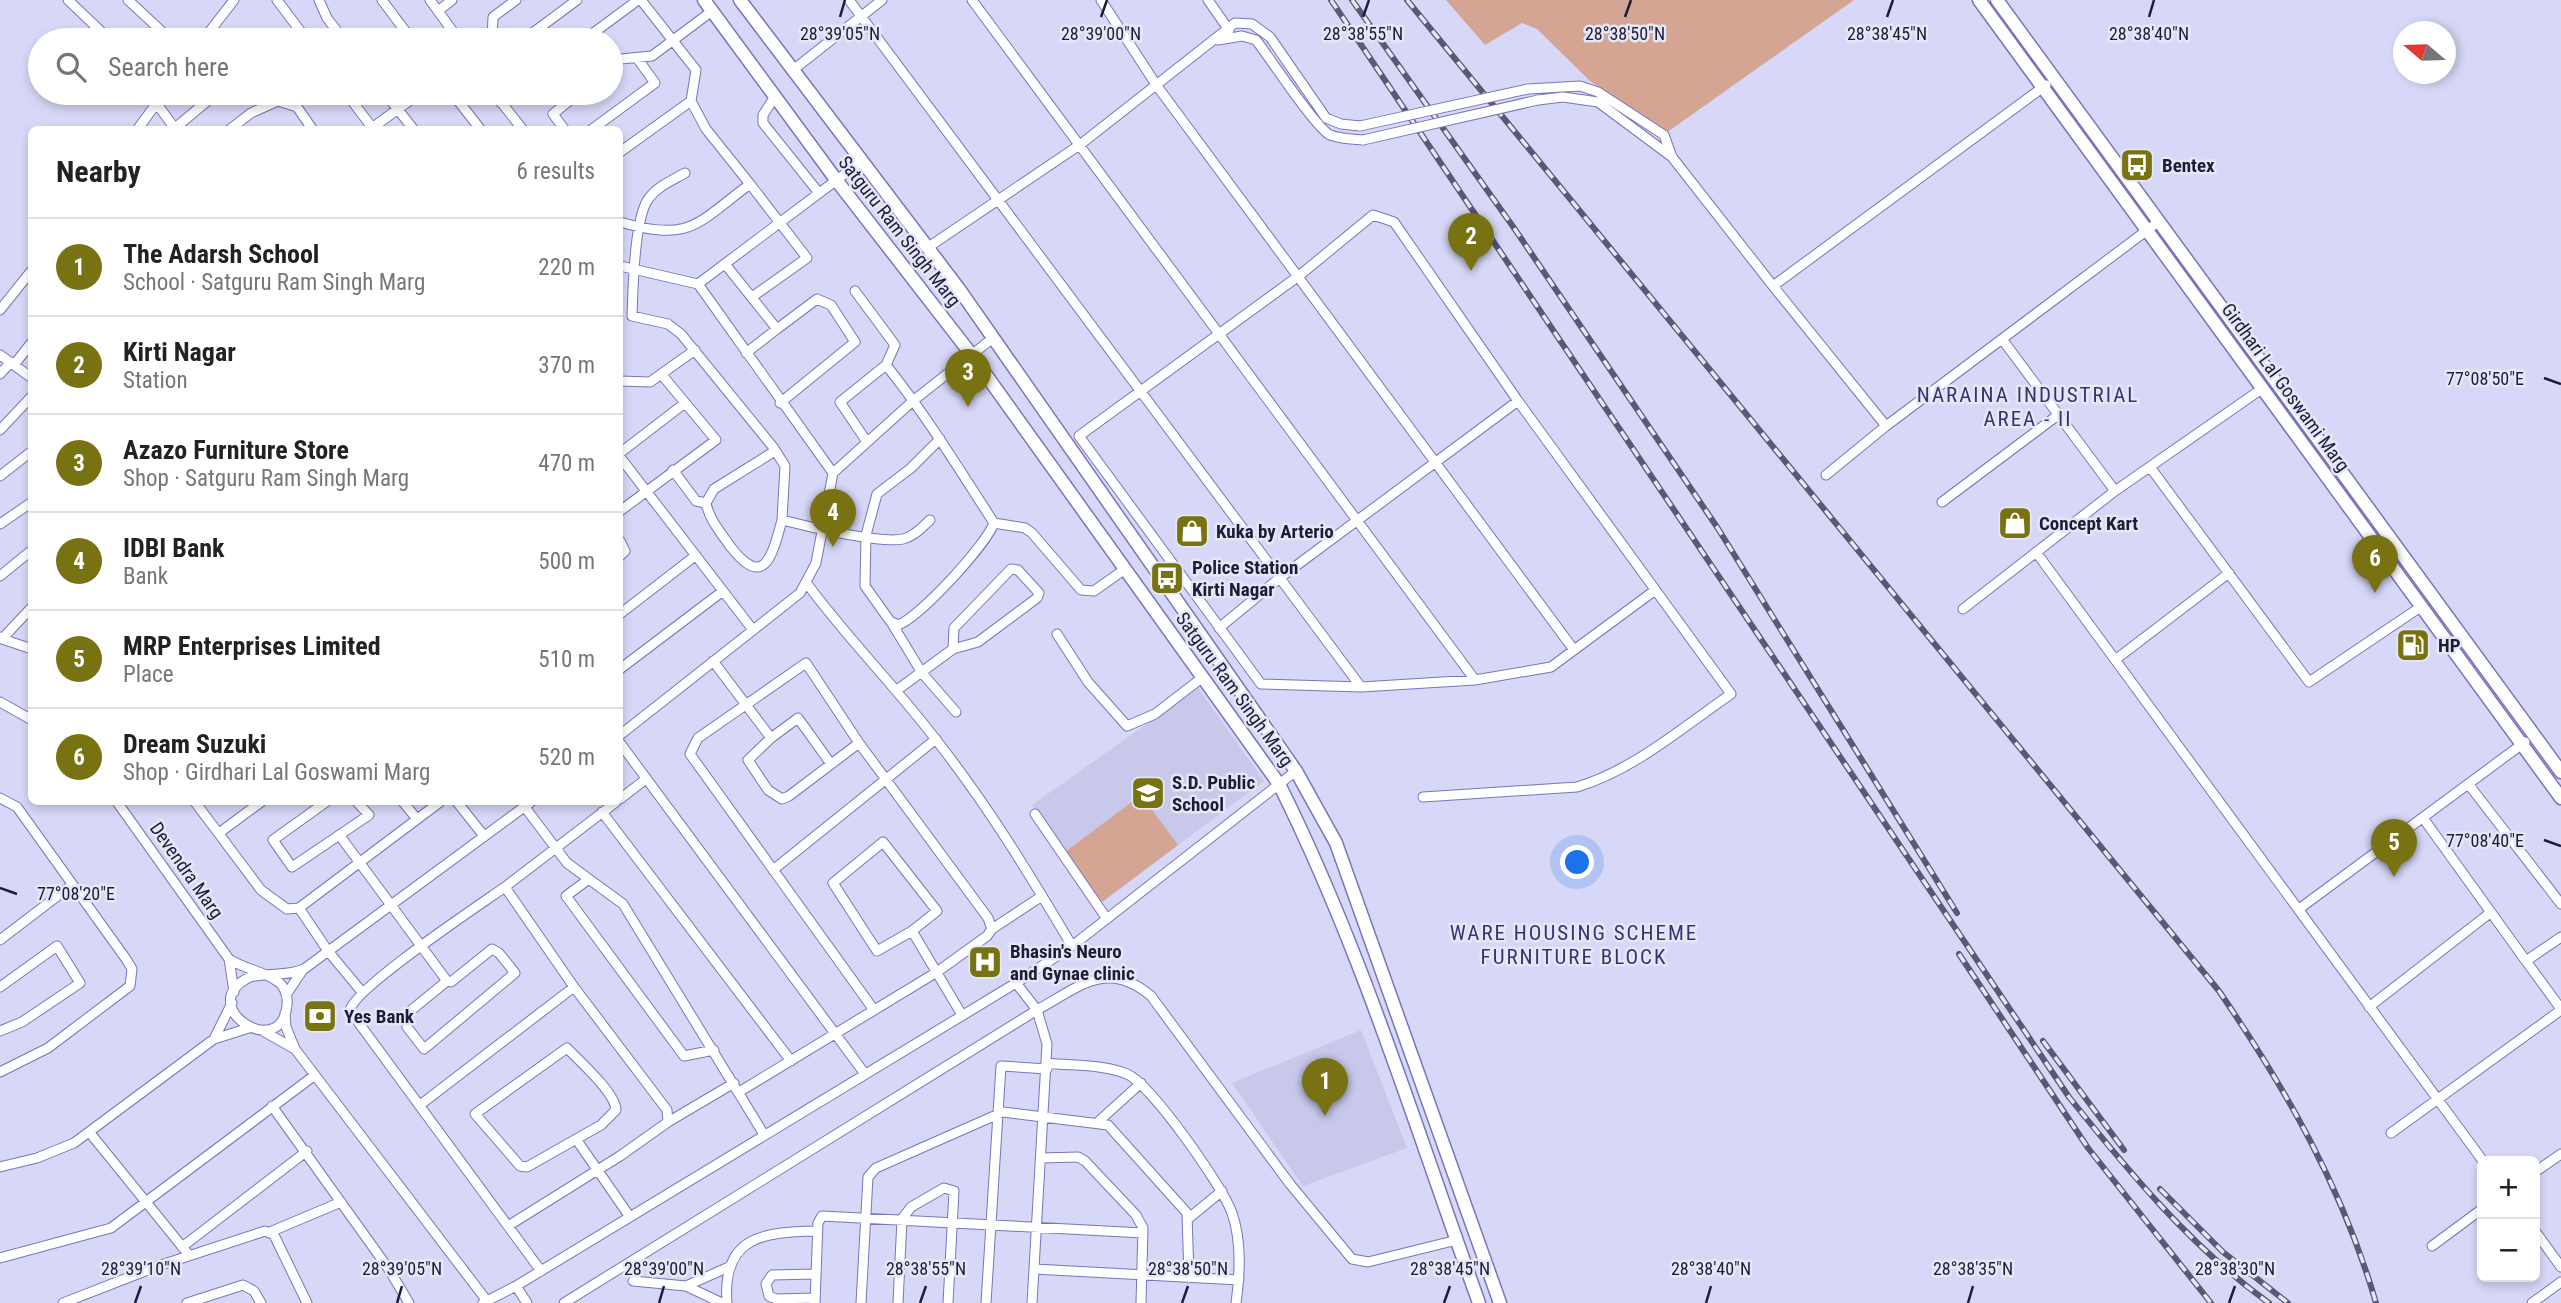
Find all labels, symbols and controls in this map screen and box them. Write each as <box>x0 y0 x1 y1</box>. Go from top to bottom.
north arrow <box>2393 21 2456 84</box>
text: 28°39'05"N <box>800 23 880 44</box>
text: 28°39'00"N <box>1061 23 1141 44</box>
text: 28°38'55"N <box>1323 23 1403 44</box>
text: 28°38'50"N <box>1585 23 1665 44</box>
text: 28°38'45"N <box>1847 23 1927 44</box>
text: 28°38'40"N <box>2109 23 2189 44</box>
search box <box>28 28 623 105</box>
icon: search <box>52 48 90 86</box>
text: Search here <box>108 52 229 82</box>
bus stop icon: Bentex <box>2118 146 2156 184</box>
street label: Satguru Ram Singh Marg <box>834 151 966 311</box>
text: Nearby <box>56 154 141 189</box>
place label: Bentex <box>2162 154 2215 177</box>
text: 6 results <box>517 158 595 185</box>
pin: 2 <box>1448 213 1494 271</box>
text: The Adarsh School <box>123 239 319 269</box>
text: 1 <box>73 254 85 281</box>
text: 220 m <box>538 254 595 281</box>
text: School · Satguru Ram Singh Marg <box>123 269 425 296</box>
street label: Girdhari Lal Goswami Marg <box>2217 299 2354 476</box>
text: Kirti Nagar <box>123 337 236 367</box>
pin: 3 <box>945 349 991 407</box>
text: 2 <box>73 352 85 379</box>
text: 370 m <box>538 352 595 379</box>
text: Station <box>123 367 188 394</box>
text: 77°08'50"E <box>2446 368 2524 389</box>
district label: NARAINA INDUSTRIAL AREA - II <box>1917 383 2139 431</box>
text: Azazo Furniture Store <box>123 435 349 465</box>
text: 3 <box>73 450 85 477</box>
text: 470 m <box>538 450 595 477</box>
text: Shop · Satguru Ram Singh Marg <box>123 465 409 492</box>
pin: 4 <box>810 489 856 547</box>
shop icon: Concept Kart <box>1996 504 2034 542</box>
shop icon: Kuka by Arterio <box>1173 512 1211 550</box>
place label: Concept Kart <box>2039 512 2138 535</box>
place label: Kuka by Arterio <box>1216 520 1334 543</box>
text: IDBI Bank <box>123 533 224 563</box>
pin: 6 <box>2352 535 2398 593</box>
text: 4 <box>73 548 85 575</box>
text: 500 m <box>538 548 595 575</box>
place label: Police Station Kirti Nagar <box>1192 556 1298 601</box>
bus stop icon: Police Station Kirti Nagar <box>1148 559 1186 597</box>
text: Bank <box>123 563 168 590</box>
street label: Satguru Ram Singh Marg <box>1171 608 1298 771</box>
fuel station icon: HP <box>2394 626 2432 664</box>
text: MRP Enterprises Limited <box>123 631 381 661</box>
place label: HP <box>2438 634 2461 657</box>
text: 5 <box>73 646 85 673</box>
text: 510 m <box>538 646 595 673</box>
text: Place <box>123 661 173 688</box>
text: Dream Suzuki <box>123 729 266 759</box>
text: 6 <box>73 744 85 771</box>
text: 520 m <box>538 744 595 771</box>
text: Shop · Girdhari Lal Goswami Marg <box>123 759 430 786</box>
place label: S.D. Public School <box>1172 771 1255 816</box>
school or university icon: S.D. Public School <box>1129 774 1167 812</box>
street label: Devendra Marg <box>145 818 228 923</box>
pin: 5 <box>2371 819 2417 877</box>
text: 77°08'40"E <box>2446 830 2524 851</box>
your location <box>1560 845 1594 879</box>
text: 77°08'20"E <box>37 883 115 904</box>
district label: WARE HOUSING SCHEME FURNITURE BLOCK <box>1450 921 1698 969</box>
place label: Bhasin's Neuro and Gynae clinic <box>1010 940 1135 985</box>
hospital icon: Bhasin's Neuro and Gynae clinic <box>966 943 1004 981</box>
bank icon: Yes Bank <box>301 997 339 1035</box>
place label: Yes Bank <box>344 1005 415 1028</box>
pin: 1 <box>1302 1058 1348 1116</box>
map controls <box>2477 1156 2540 1282</box>
button: + <box>2477 1156 2540 1219</box>
button: − <box>2477 1219 2540 1282</box>
text: 28°39'10"N <box>101 1258 181 1279</box>
text: 28°39'05"N <box>362 1258 442 1279</box>
text: 28°39'00"N <box>624 1258 704 1279</box>
text: 28°38'55"N <box>886 1258 966 1279</box>
text: 28°38'50"N <box>1148 1258 1228 1279</box>
text: 28°38'45"N <box>1410 1258 1490 1279</box>
text: 28°38'40"N <box>1671 1258 1751 1279</box>
text: 28°38'35"N <box>1933 1258 2013 1279</box>
text: 28°38'30"N <box>2195 1258 2275 1279</box>

